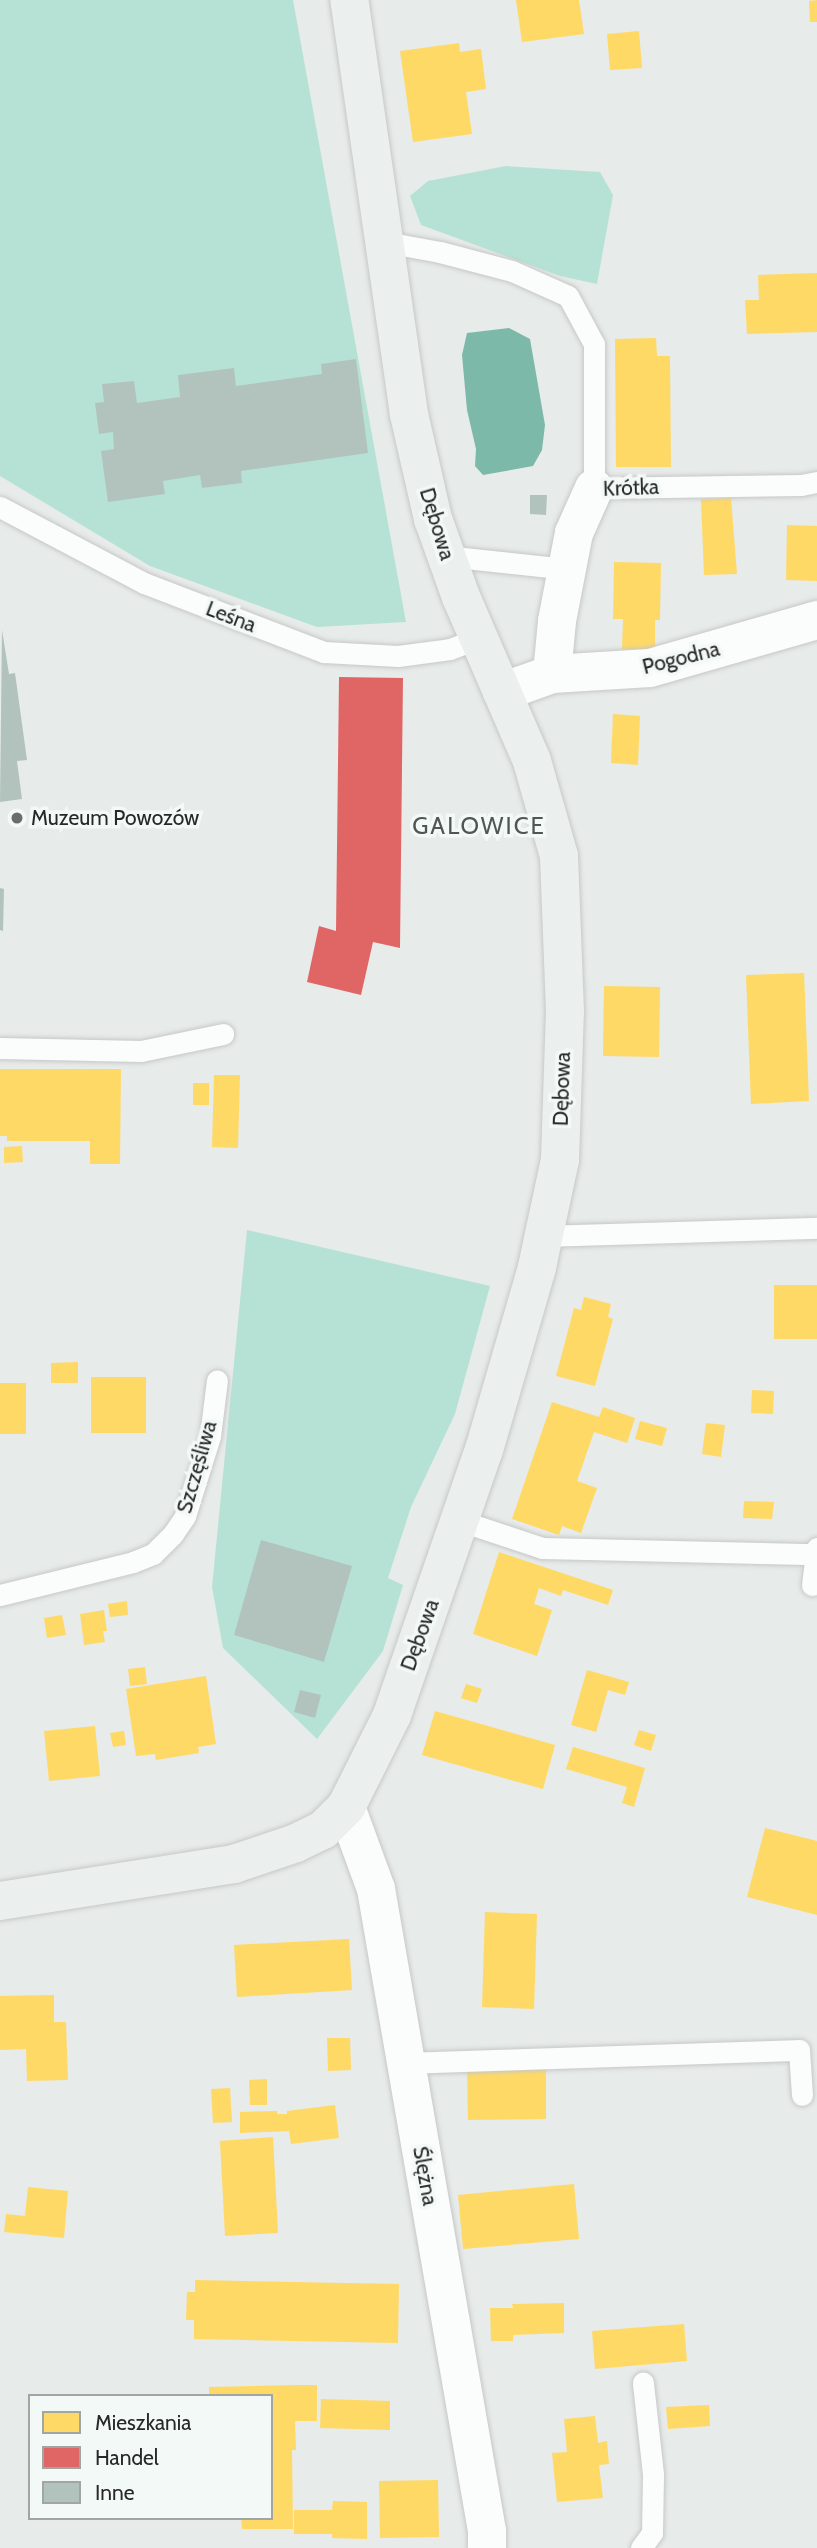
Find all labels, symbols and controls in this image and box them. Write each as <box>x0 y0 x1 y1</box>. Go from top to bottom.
street label: Krótka <box>603 474 659 502</box>
street label: Dębowa <box>414 485 460 563</box>
street label: Leśna <box>202 596 260 638</box>
street label: Pogodna <box>640 636 722 680</box>
place label: Muzeum Powozów <box>31 805 199 831</box>
marker: Muzeum Powozów <box>9 810 25 826</box>
district label: GALOWICE <box>413 812 545 840</box>
street label: Dębowa <box>548 1051 576 1127</box>
street label: Szczęśliwa <box>172 1418 222 1516</box>
street label: Dębowa <box>395 1596 445 1674</box>
street label: Ślężna <box>407 2144 443 2208</box>
legend <box>28 2394 273 2520</box>
text: Mieszkania <box>95 2410 191 2435</box>
text: Handel <box>95 2445 159 2470</box>
text: Inne <box>95 2480 134 2505</box>

